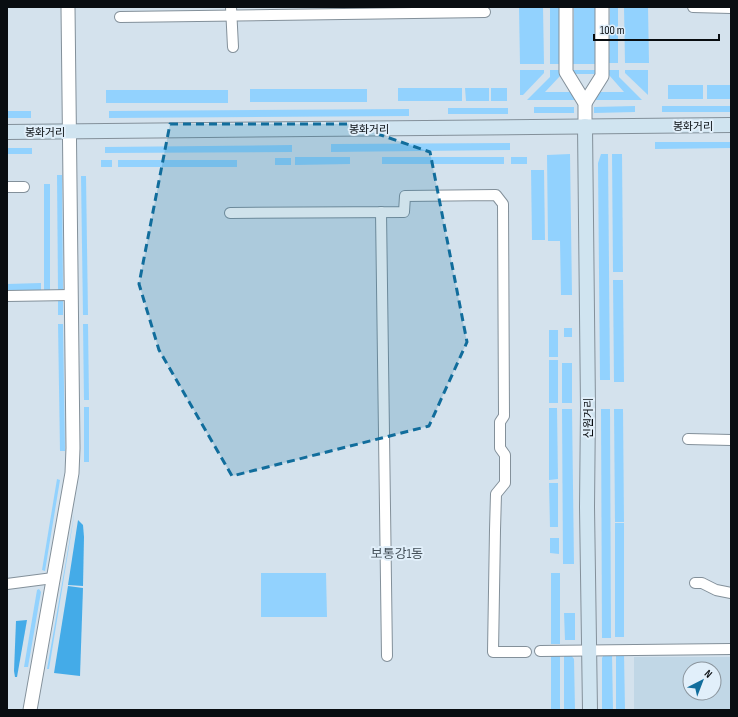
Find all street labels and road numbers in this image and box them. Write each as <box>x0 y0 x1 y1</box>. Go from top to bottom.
street label: 봉화거리 <box>673 120 713 133</box>
street label: 봉화거리 <box>349 123 389 136</box>
street label: 봉화거리 <box>25 126 65 139</box>
street label: 신원거리 <box>582 398 595 438</box>

